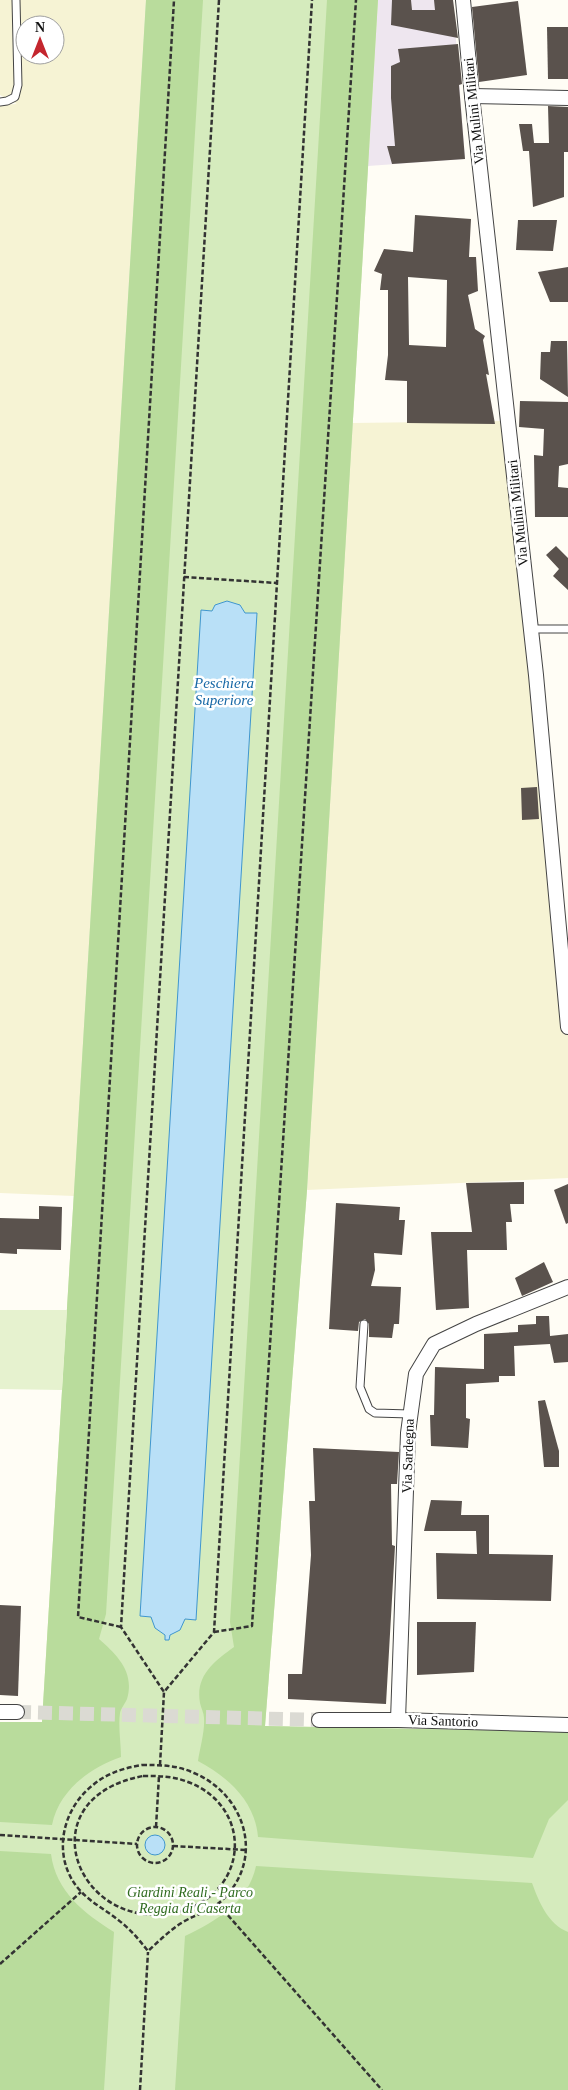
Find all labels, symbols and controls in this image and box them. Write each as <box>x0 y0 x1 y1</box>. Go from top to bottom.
north arrow <box>15 15 65 65</box>
text: N <box>35 20 45 35</box>
street label: Via Mulini Militari <box>461 57 487 165</box>
street label: Via Mulini Militari <box>505 459 531 567</box>
water label: Peschiera Superiore <box>193 675 254 708</box>
street label: Via Sardegna <box>399 1417 417 1494</box>
street label: Via Santorio <box>408 1712 478 1730</box>
park label: Giardini Reali - Parco Reggia di Caserta <box>127 1885 253 1916</box>

